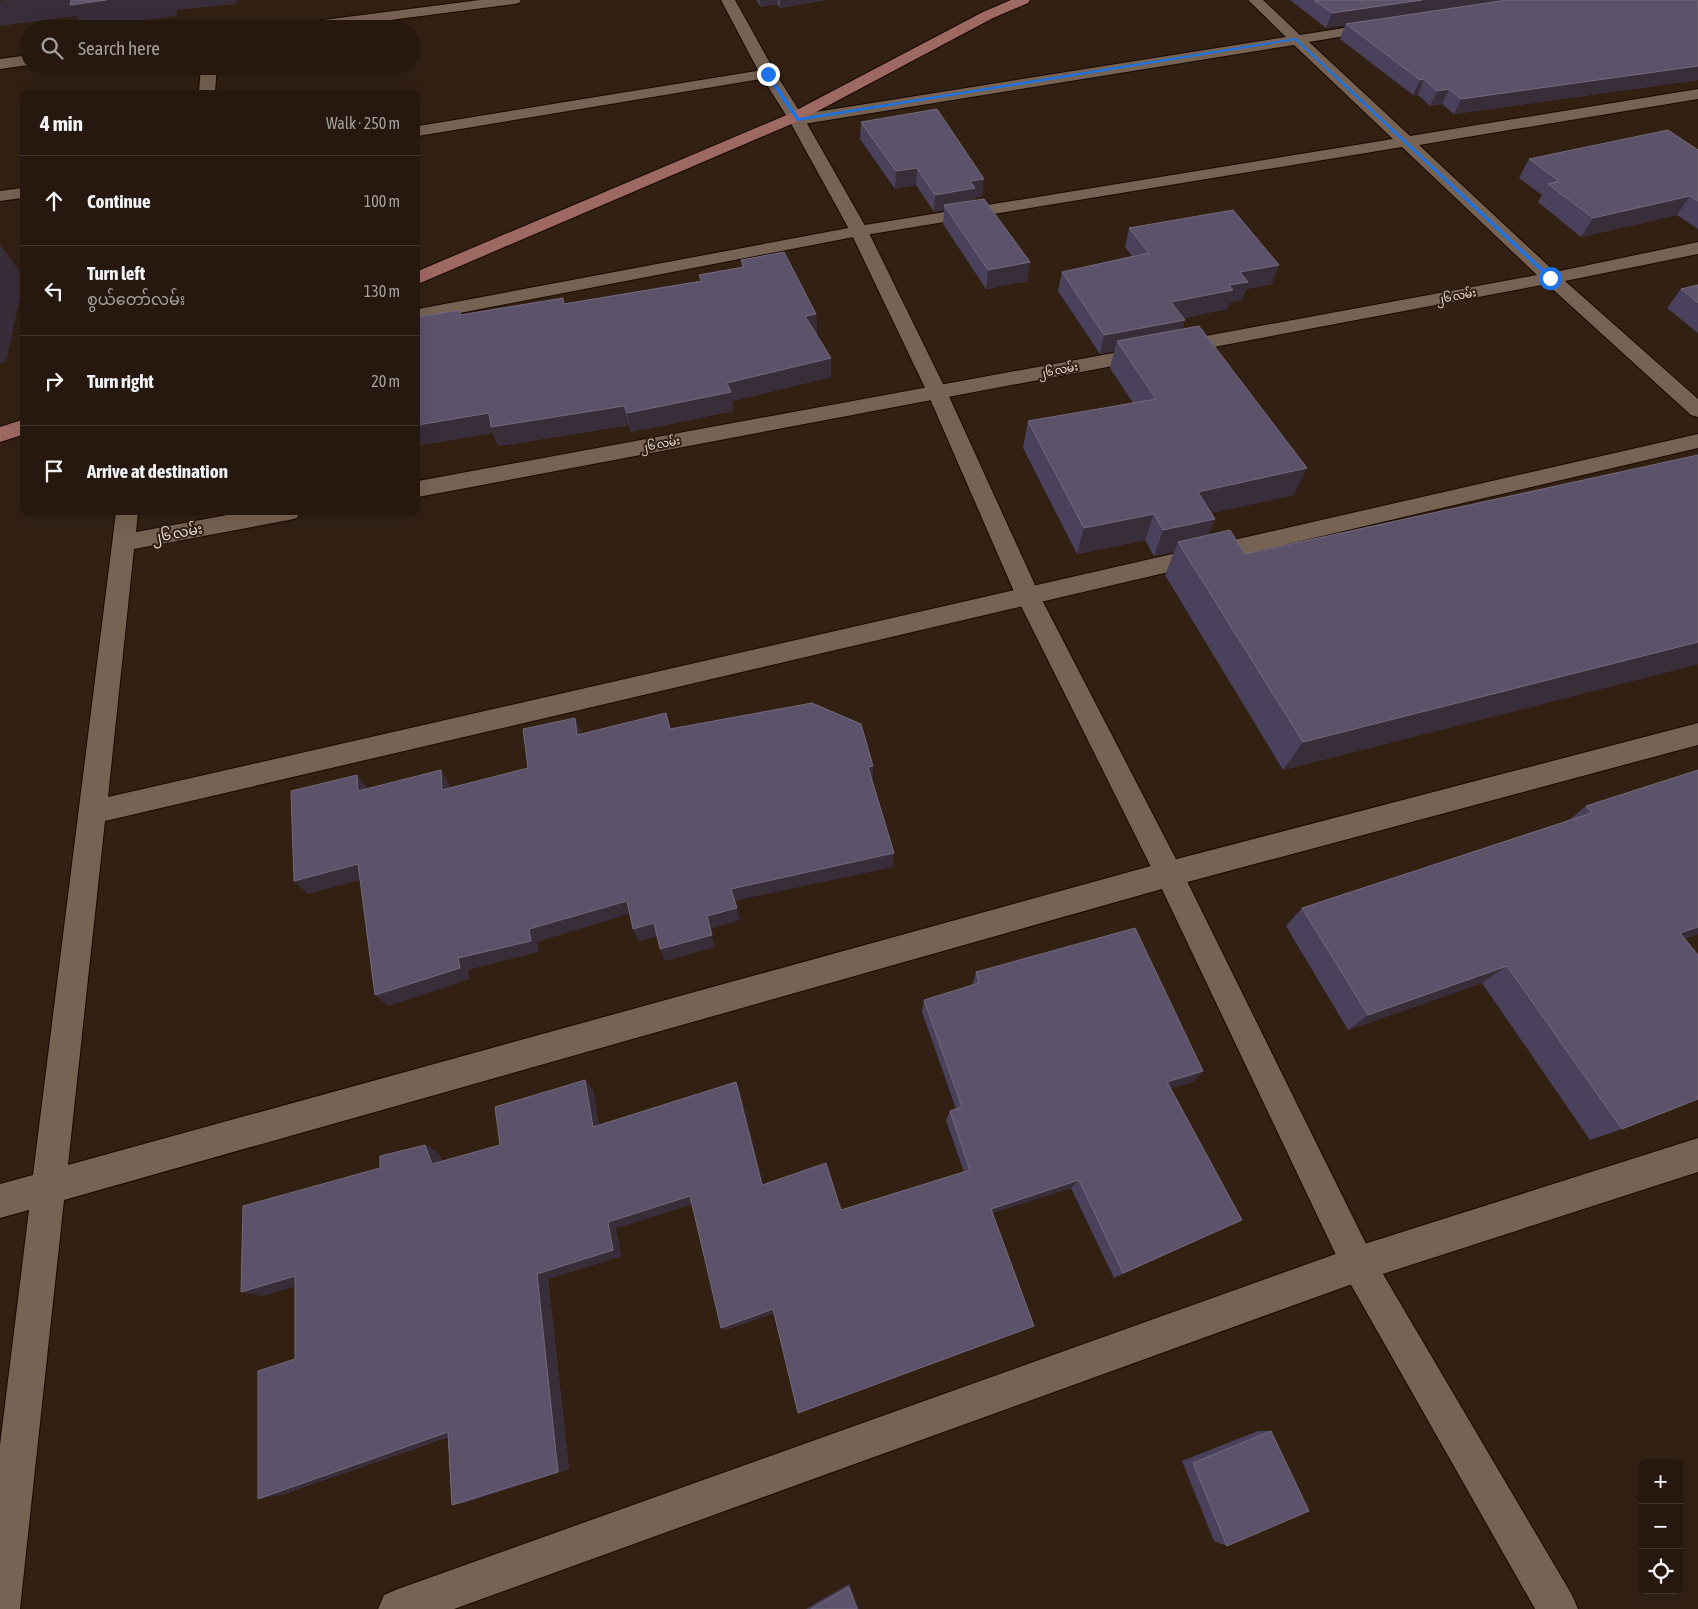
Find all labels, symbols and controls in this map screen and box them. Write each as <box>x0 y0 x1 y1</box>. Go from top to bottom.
search box <box>20 20 420 75</box>
icon: search <box>38 34 66 62</box>
text: Search here <box>78 37 160 59</box>
route end <box>757 63 780 86</box>
text: 4 min <box>40 111 83 135</box>
text: Walk · 250 m <box>326 114 400 132</box>
icon: ahead <box>40 187 68 215</box>
text: Continue <box>87 190 151 212</box>
text: 100 m <box>364 192 400 210</box>
text: Turn left <box>87 262 145 284</box>
route start <box>1539 267 1562 290</box>
icon: left <box>40 277 68 305</box>
text: 130 m <box>364 282 400 300</box>
street label: ၂၆ လမ်း <box>1435 285 1478 309</box>
text: စွယ်တော်လမ်း <box>87 290 185 308</box>
street label: ၂၆ လမ်း <box>1037 359 1080 383</box>
icon: right <box>40 367 68 395</box>
text: Turn right <box>87 370 154 392</box>
text: 20 m <box>371 372 400 390</box>
street label: ၂၆ လမ်း <box>639 433 682 457</box>
icon: arrive <box>40 457 68 485</box>
text: Arrive at destination <box>87 460 228 482</box>
street label: ၂၆ လမ်း <box>150 518 205 550</box>
map controls <box>1638 1459 1683 1594</box>
button: + <box>1638 1459 1683 1504</box>
button: − <box>1638 1504 1683 1549</box>
button: locate <box>1638 1549 1683 1594</box>

